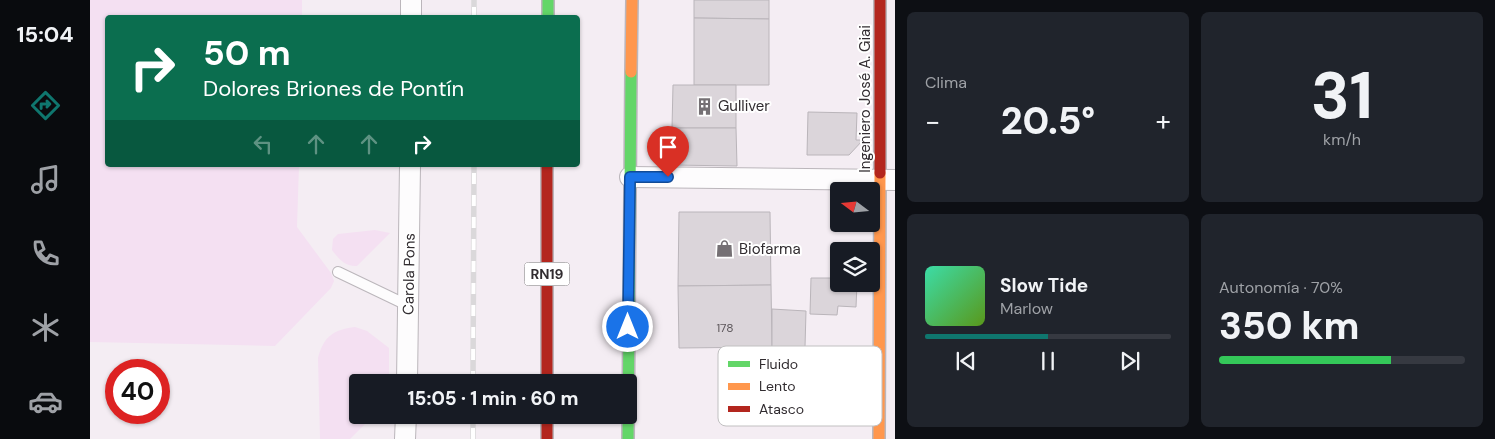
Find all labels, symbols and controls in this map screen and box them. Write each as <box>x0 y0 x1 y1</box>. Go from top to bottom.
text: 15:04 <box>16 20 74 49</box>
street label: Ingeniero José A. Giai <box>855 25 875 173</box>
text: 50 m <box>203 30 291 76</box>
icon: right <box>120 35 185 100</box>
text: 31 <box>1311 54 1373 138</box>
text: Clima <box>925 72 967 93</box>
text: Dolores Briones de Pontín <box>203 74 464 103</box>
icon: directions <box>28 88 63 123</box>
building icon: Gulliver <box>694 96 714 116</box>
place label: Gulliver <box>718 96 770 116</box>
text: 20.5° <box>1001 96 1095 146</box>
text: − <box>925 103 940 140</box>
text: + <box>1156 103 1171 140</box>
pin <box>647 126 689 177</box>
text: km/h <box>1323 129 1361 150</box>
icon: left <box>249 130 277 158</box>
icon: ahead <box>302 130 330 158</box>
icon: ahead <box>355 130 383 158</box>
icon: right <box>408 130 436 158</box>
icon: arrive <box>654 133 682 161</box>
icon: music <box>28 162 63 197</box>
north arrow <box>830 182 880 232</box>
map controls <box>830 182 880 292</box>
street label: Carola Pons <box>398 233 420 315</box>
icon: phone <box>28 236 63 271</box>
shop icon: Biofarma <box>715 239 735 259</box>
place label: Biofarma <box>739 239 801 259</box>
button: layers <box>830 242 880 292</box>
road number: RN19 <box>524 262 570 286</box>
text: Slow Tide <box>1000 273 1088 298</box>
text: Autonomía · 70% <box>1219 277 1343 298</box>
text: Marlow <box>1000 298 1053 319</box>
position arrow <box>601 300 653 352</box>
text: 350 km <box>1219 301 1360 351</box>
icon: climate <box>28 310 63 345</box>
house number: 178 <box>716 320 734 336</box>
legend <box>718 346 882 426</box>
icon: previous <box>952 347 980 375</box>
icon: pause <box>1034 347 1062 375</box>
icon: next <box>1116 347 1144 375</box>
text: Fluido <box>759 355 798 373</box>
speed limit sign: 40 <box>105 359 170 424</box>
text: Lento <box>759 377 796 395</box>
icon: car <box>28 384 63 419</box>
text: 15:05 · 1 min · 60 m <box>408 386 578 411</box>
text: Atasco <box>759 400 804 418</box>

